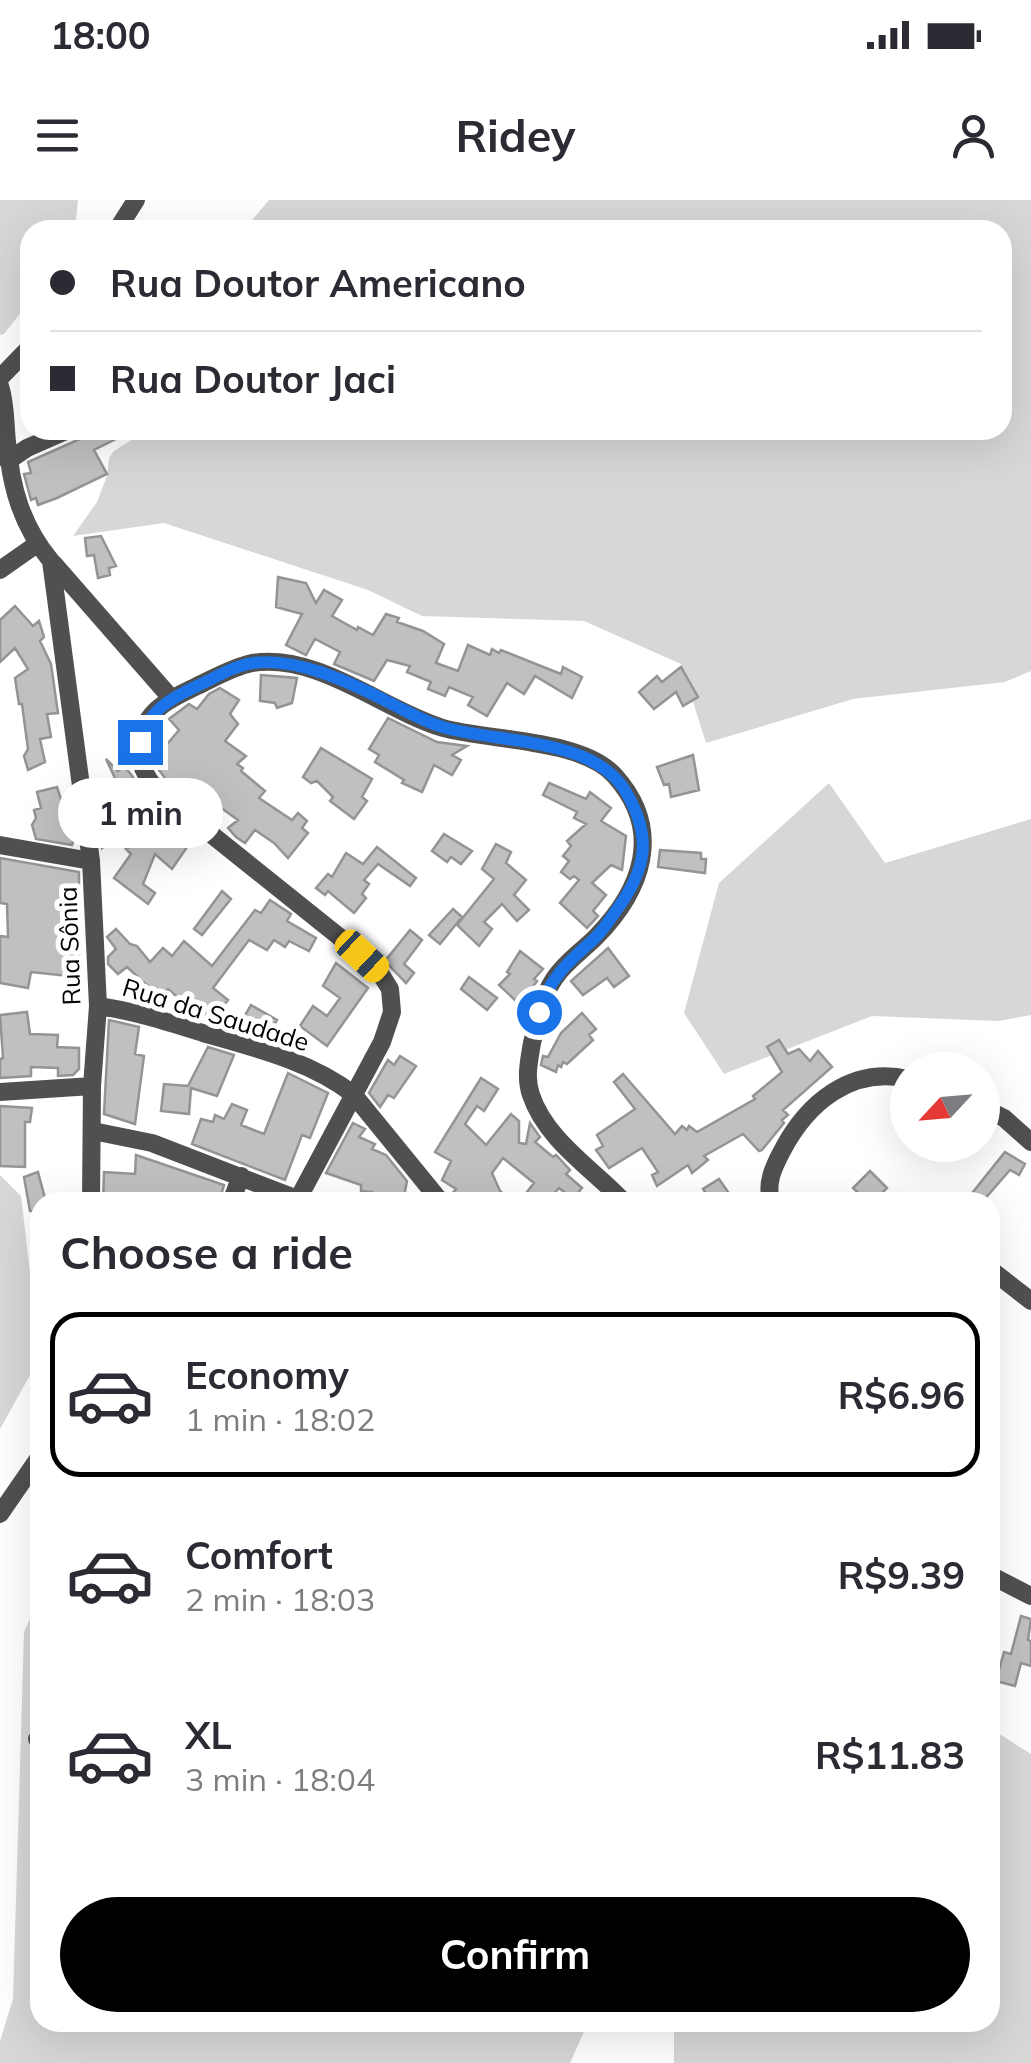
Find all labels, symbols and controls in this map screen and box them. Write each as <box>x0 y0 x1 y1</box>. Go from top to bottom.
text: 18:00 <box>50 11 151 59</box>
text: Ridey <box>456 107 575 163</box>
icon: menu <box>30 108 85 163</box>
icon: person <box>946 108 1001 163</box>
text: Rua Doutor Americano <box>110 259 526 307</box>
text: Rua Doutor Jaci <box>110 355 396 403</box>
route end <box>118 720 163 765</box>
callout: 1 min <box>58 777 222 847</box>
text: 1 min <box>98 793 183 833</box>
street label: Rua Sônia <box>51 886 87 1006</box>
car <box>330 925 394 987</box>
street label: Rua da Saudade <box>119 971 313 1057</box>
route start <box>517 990 562 1035</box>
north arrow <box>890 1052 1000 1162</box>
map controls <box>890 1052 1000 1162</box>
text: Choose a ride <box>60 1224 353 1280</box>
icon: car <box>65 1350 155 1440</box>
text: Economy <box>185 1351 349 1399</box>
text: R$6.96 <box>838 1371 965 1419</box>
text: 1 min · 18:02 <box>185 1399 375 1439</box>
icon: car <box>65 1530 155 1620</box>
text: Comfort <box>185 1531 333 1579</box>
text: R$9.39 <box>838 1551 965 1599</box>
text: 2 min · 18:03 <box>185 1579 375 1619</box>
icon: car <box>65 1710 155 1800</box>
text: XL <box>185 1711 232 1759</box>
text: R$11.83 <box>815 1731 965 1779</box>
text: 3 min · 18:04 <box>185 1759 375 1799</box>
button: Confirm <box>60 1897 970 2012</box>

